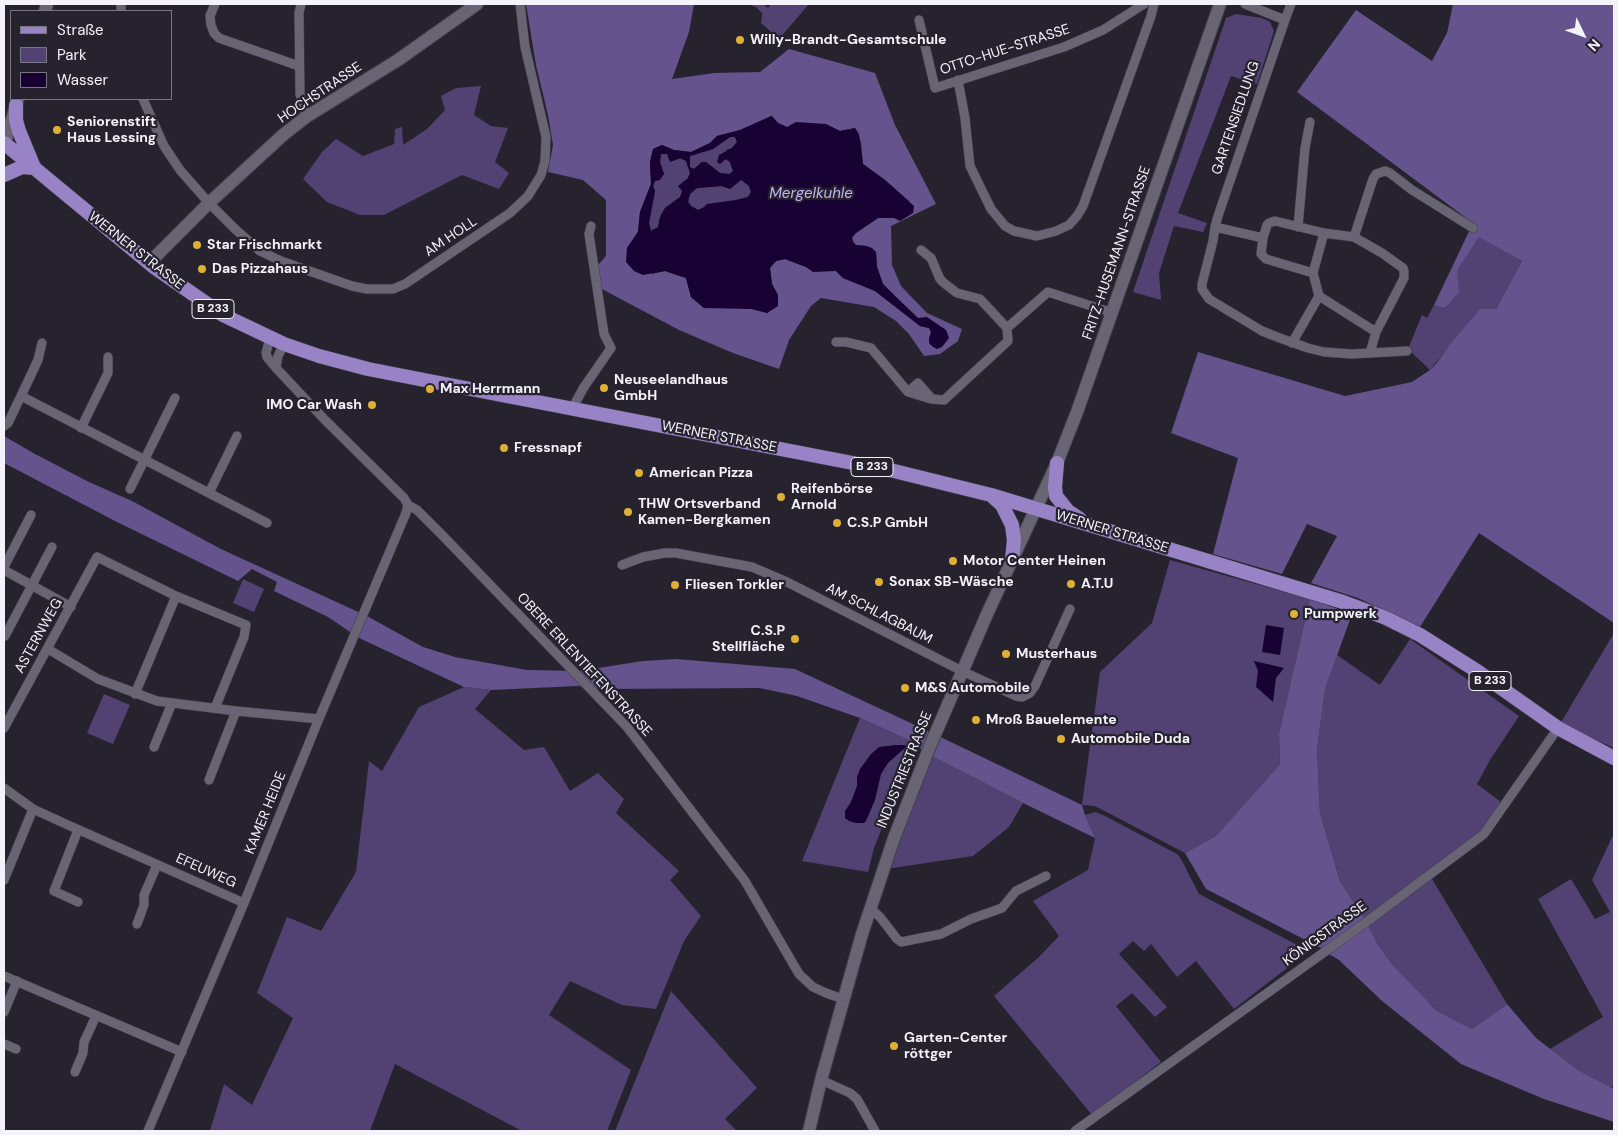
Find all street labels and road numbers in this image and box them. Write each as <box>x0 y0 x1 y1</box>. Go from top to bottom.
street label: OTTO-HUE-STRASSE <box>938 21 1072 79</box>
street label: HOCHSTRASSE <box>275 59 365 127</box>
street label: GARTENSIEDLUNG <box>1209 59 1263 177</box>
street label: FRITZ-HUSEMANN-STRASSE <box>1079 164 1155 342</box>
street label: WERNER STRASSE <box>85 208 187 294</box>
street label: AM HOLL <box>421 213 481 261</box>
road number: B 233 <box>192 300 234 318</box>
street label: WERNER STRASSE <box>660 418 778 456</box>
road number: B 233 <box>851 458 893 477</box>
street label: WERNER STRASSE <box>1054 507 1170 557</box>
street label: AM SCHLAGBAUM <box>823 580 935 648</box>
street label: OBERE ERLENTIEFENSTRASSE <box>513 590 655 740</box>
street label: ASTERNWEG <box>12 596 66 676</box>
road number: B 233 <box>1469 671 1511 690</box>
street label: INDUSTRIESTRASSE <box>874 709 936 831</box>
street label: KAMER HEIDE <box>242 769 290 857</box>
street label: EFEUWEG <box>173 850 239 892</box>
street label: KÖNIGSTRASSE <box>1280 898 1370 970</box>

